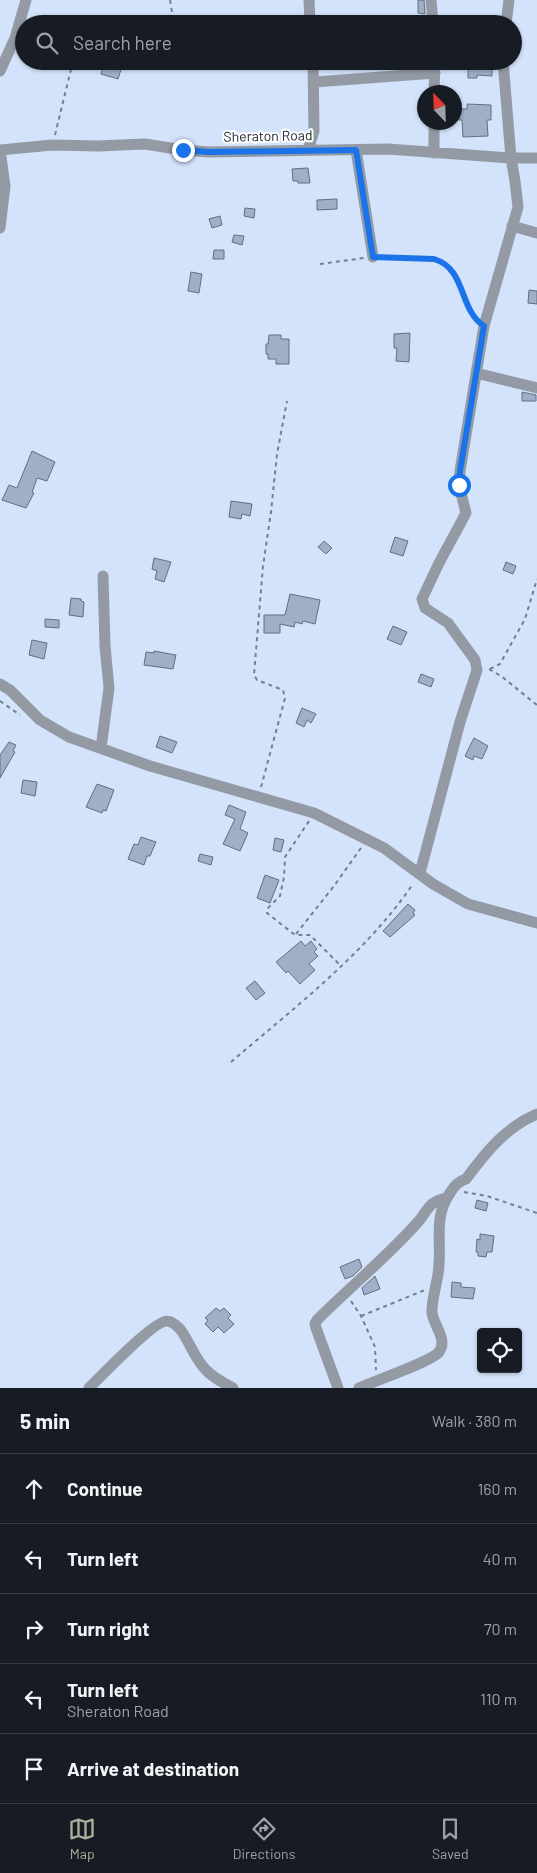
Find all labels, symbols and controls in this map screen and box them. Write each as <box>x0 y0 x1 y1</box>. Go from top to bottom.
search box <box>15 15 522 70</box>
icon: search <box>33 29 61 57</box>
text: Search here <box>73 31 172 54</box>
north arrow <box>417 85 462 130</box>
street label: Sheraton Road <box>223 126 313 145</box>
route end <box>172 139 195 162</box>
route start <box>448 474 471 497</box>
map controls <box>477 1328 522 1373</box>
button: locate <box>477 1328 522 1373</box>
text: 5 min <box>20 1408 70 1433</box>
text: Walk · 380 m <box>432 1411 517 1430</box>
icon: ahead <box>20 1475 48 1503</box>
text: Continue <box>67 1477 143 1500</box>
text: 160 m <box>478 1479 517 1498</box>
icon: left <box>20 1545 48 1573</box>
text: Turn left <box>67 1547 138 1570</box>
text: 40 m <box>483 1549 517 1568</box>
icon: right <box>20 1615 48 1643</box>
text: Turn right <box>67 1617 149 1640</box>
text: 70 m <box>484 1619 517 1638</box>
text: Turn left <box>67 1678 138 1701</box>
icon: left <box>20 1685 48 1713</box>
text: 110 m <box>480 1689 517 1708</box>
text: Sheraton Road <box>67 1701 169 1720</box>
icon: arrive <box>20 1755 48 1783</box>
text: Arrive at destination <box>67 1757 239 1780</box>
tab: Map <box>68 1815 96 1862</box>
tab: Directions <box>233 1815 295 1862</box>
tab: Saved <box>432 1815 469 1862</box>

